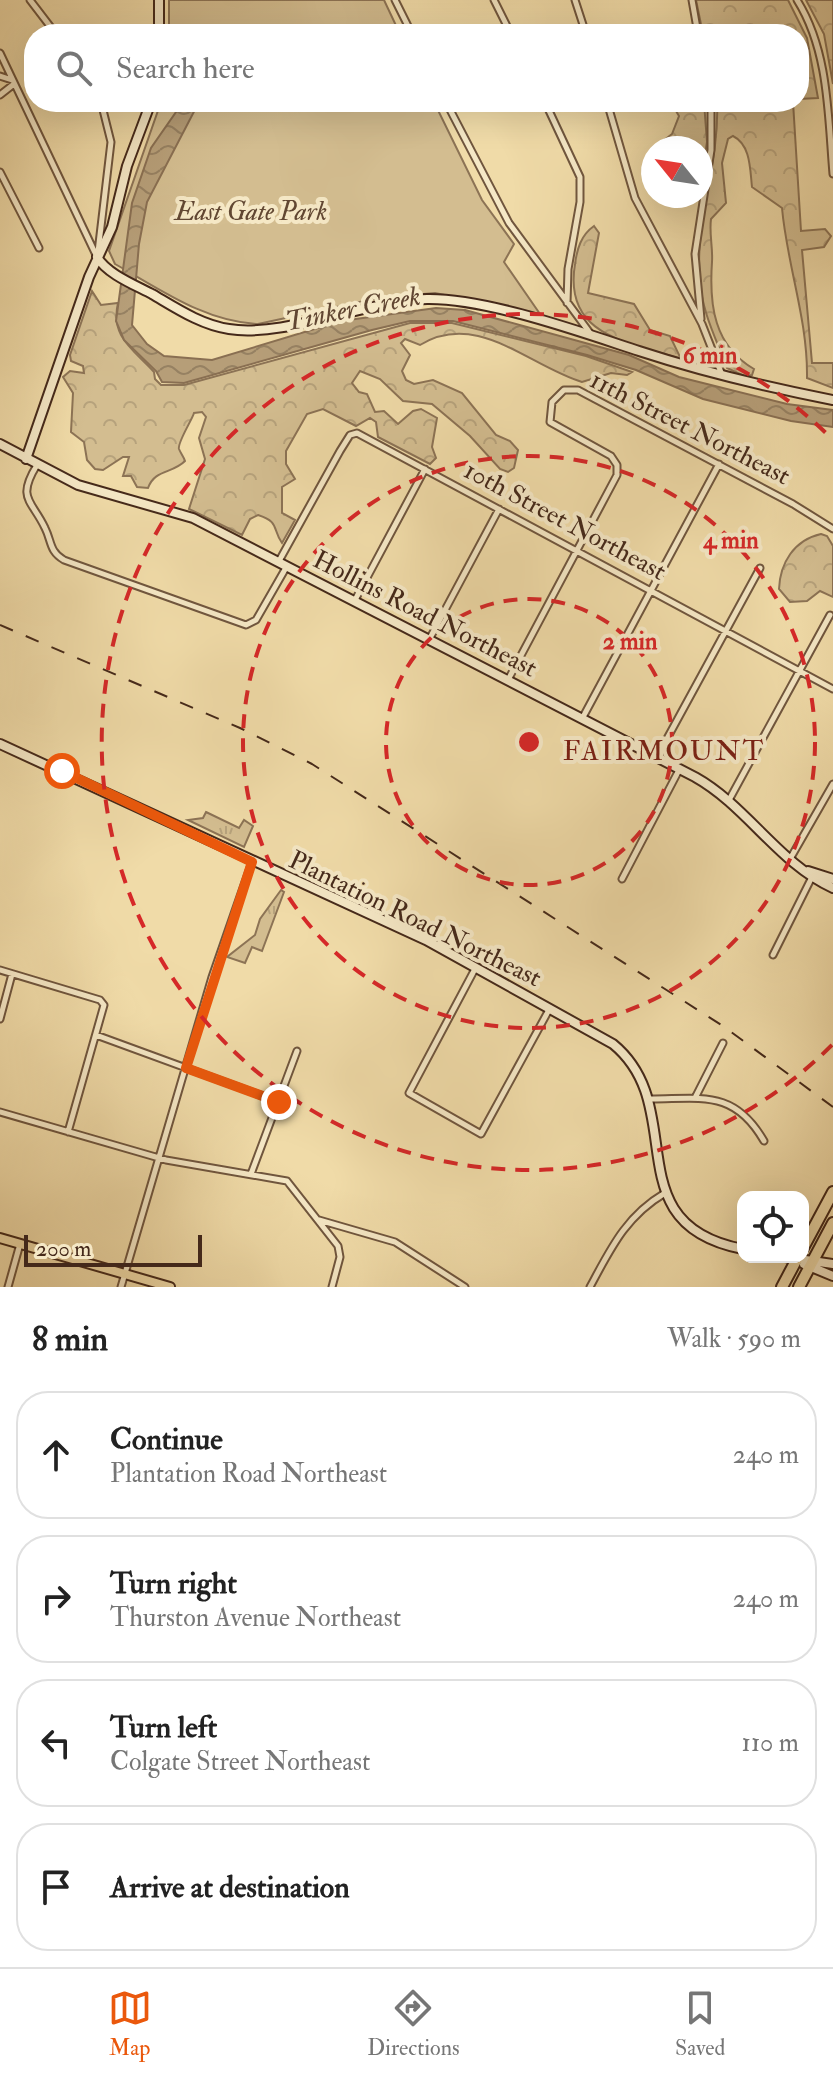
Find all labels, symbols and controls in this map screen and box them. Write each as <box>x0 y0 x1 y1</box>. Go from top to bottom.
search box <box>24 24 809 112</box>
icon: search <box>52 46 96 90</box>
text: Search here <box>116 50 255 87</box>
north arrow <box>641 136 713 208</box>
park label: East Gate Park <box>173 196 327 228</box>
water label: Tinker Creek <box>282 279 424 339</box>
text: 6 min <box>683 340 738 371</box>
street label: 11th Street Northeast <box>585 364 795 492</box>
street label: 10th Street Northeast <box>459 454 671 588</box>
text: 4 min <box>702 525 759 556</box>
street label: Hollins Road Northeast <box>308 544 542 684</box>
text: 2 min <box>603 626 658 657</box>
centre of rings <box>515 728 543 756</box>
district label: FAIRMOUNT <box>563 734 765 769</box>
route start <box>44 753 80 789</box>
street label: Plantation Road Northeast <box>283 844 547 994</box>
route end <box>261 1084 297 1120</box>
map controls <box>737 1191 809 1263</box>
button: locate <box>737 1191 809 1263</box>
scale bar <box>24 1231 202 1267</box>
text: 200 m <box>36 1235 91 1263</box>
text: 8 min <box>32 1318 108 1361</box>
text: Walk · 590 m <box>667 1323 801 1355</box>
text: Continue <box>110 1421 223 1458</box>
icon: ahead <box>34 1433 78 1477</box>
text: 240 m <box>733 1439 799 1471</box>
text: Plantation Road Northeast <box>110 1458 387 1490</box>
text: Turn right <box>110 1565 237 1602</box>
icon: right <box>34 1577 78 1621</box>
text: 240 m <box>733 1583 799 1615</box>
text: Thurston Avenue Northeast <box>110 1602 401 1634</box>
text: Turn left <box>110 1709 217 1746</box>
icon: left <box>34 1721 78 1765</box>
text: 110 m <box>742 1727 799 1759</box>
text: Colgate Street Northeast <box>110 1746 370 1778</box>
icon: arrive <box>34 1865 78 1909</box>
text: Arrive at destination <box>110 1869 350 1906</box>
tab: Map <box>108 1986 152 2062</box>
tab: Directions <box>367 1986 460 2062</box>
tab: Saved <box>675 1986 725 2062</box>

